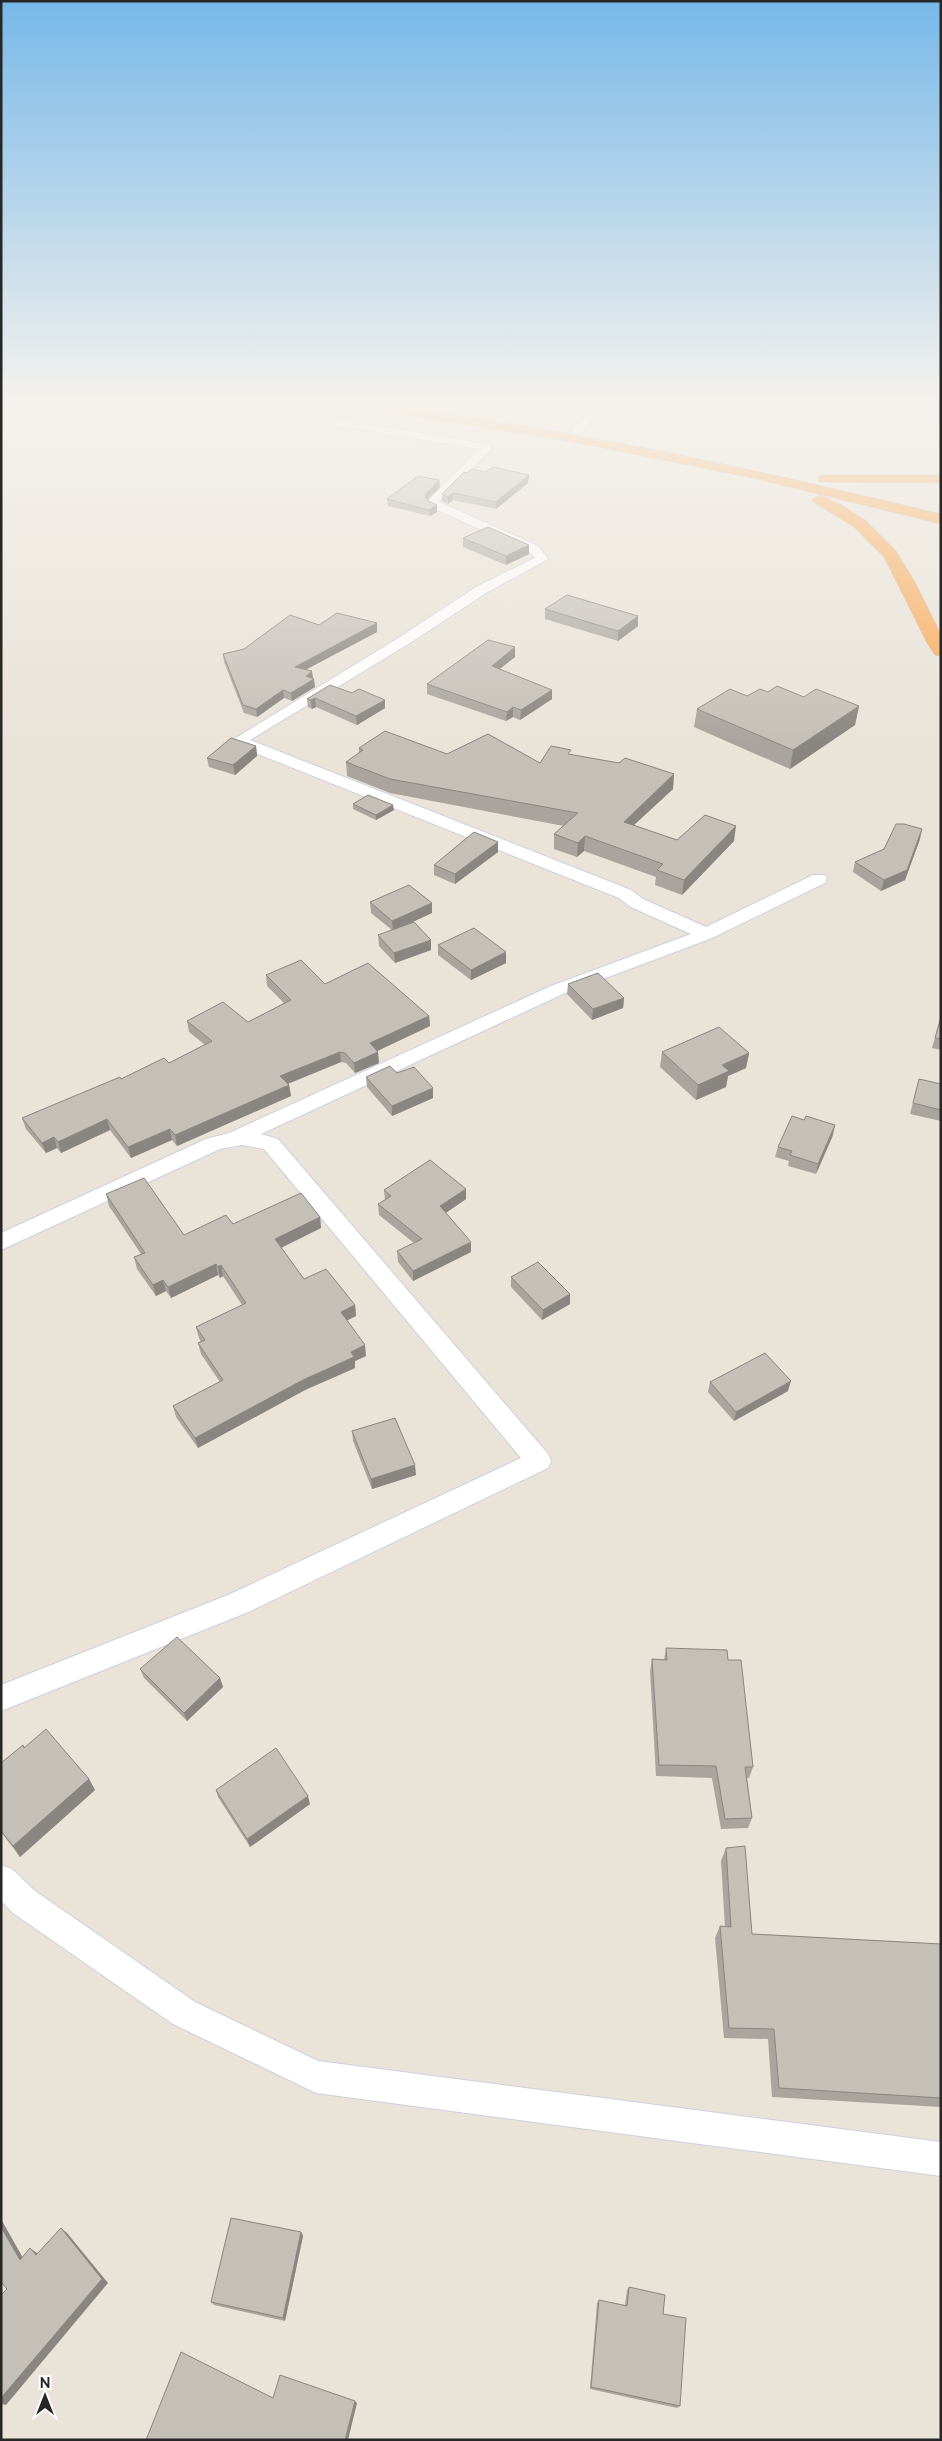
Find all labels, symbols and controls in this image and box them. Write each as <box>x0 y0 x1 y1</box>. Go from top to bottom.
north arrow <box>20 2371 70 2421</box>
text: N <box>40 2375 50 2391</box>

